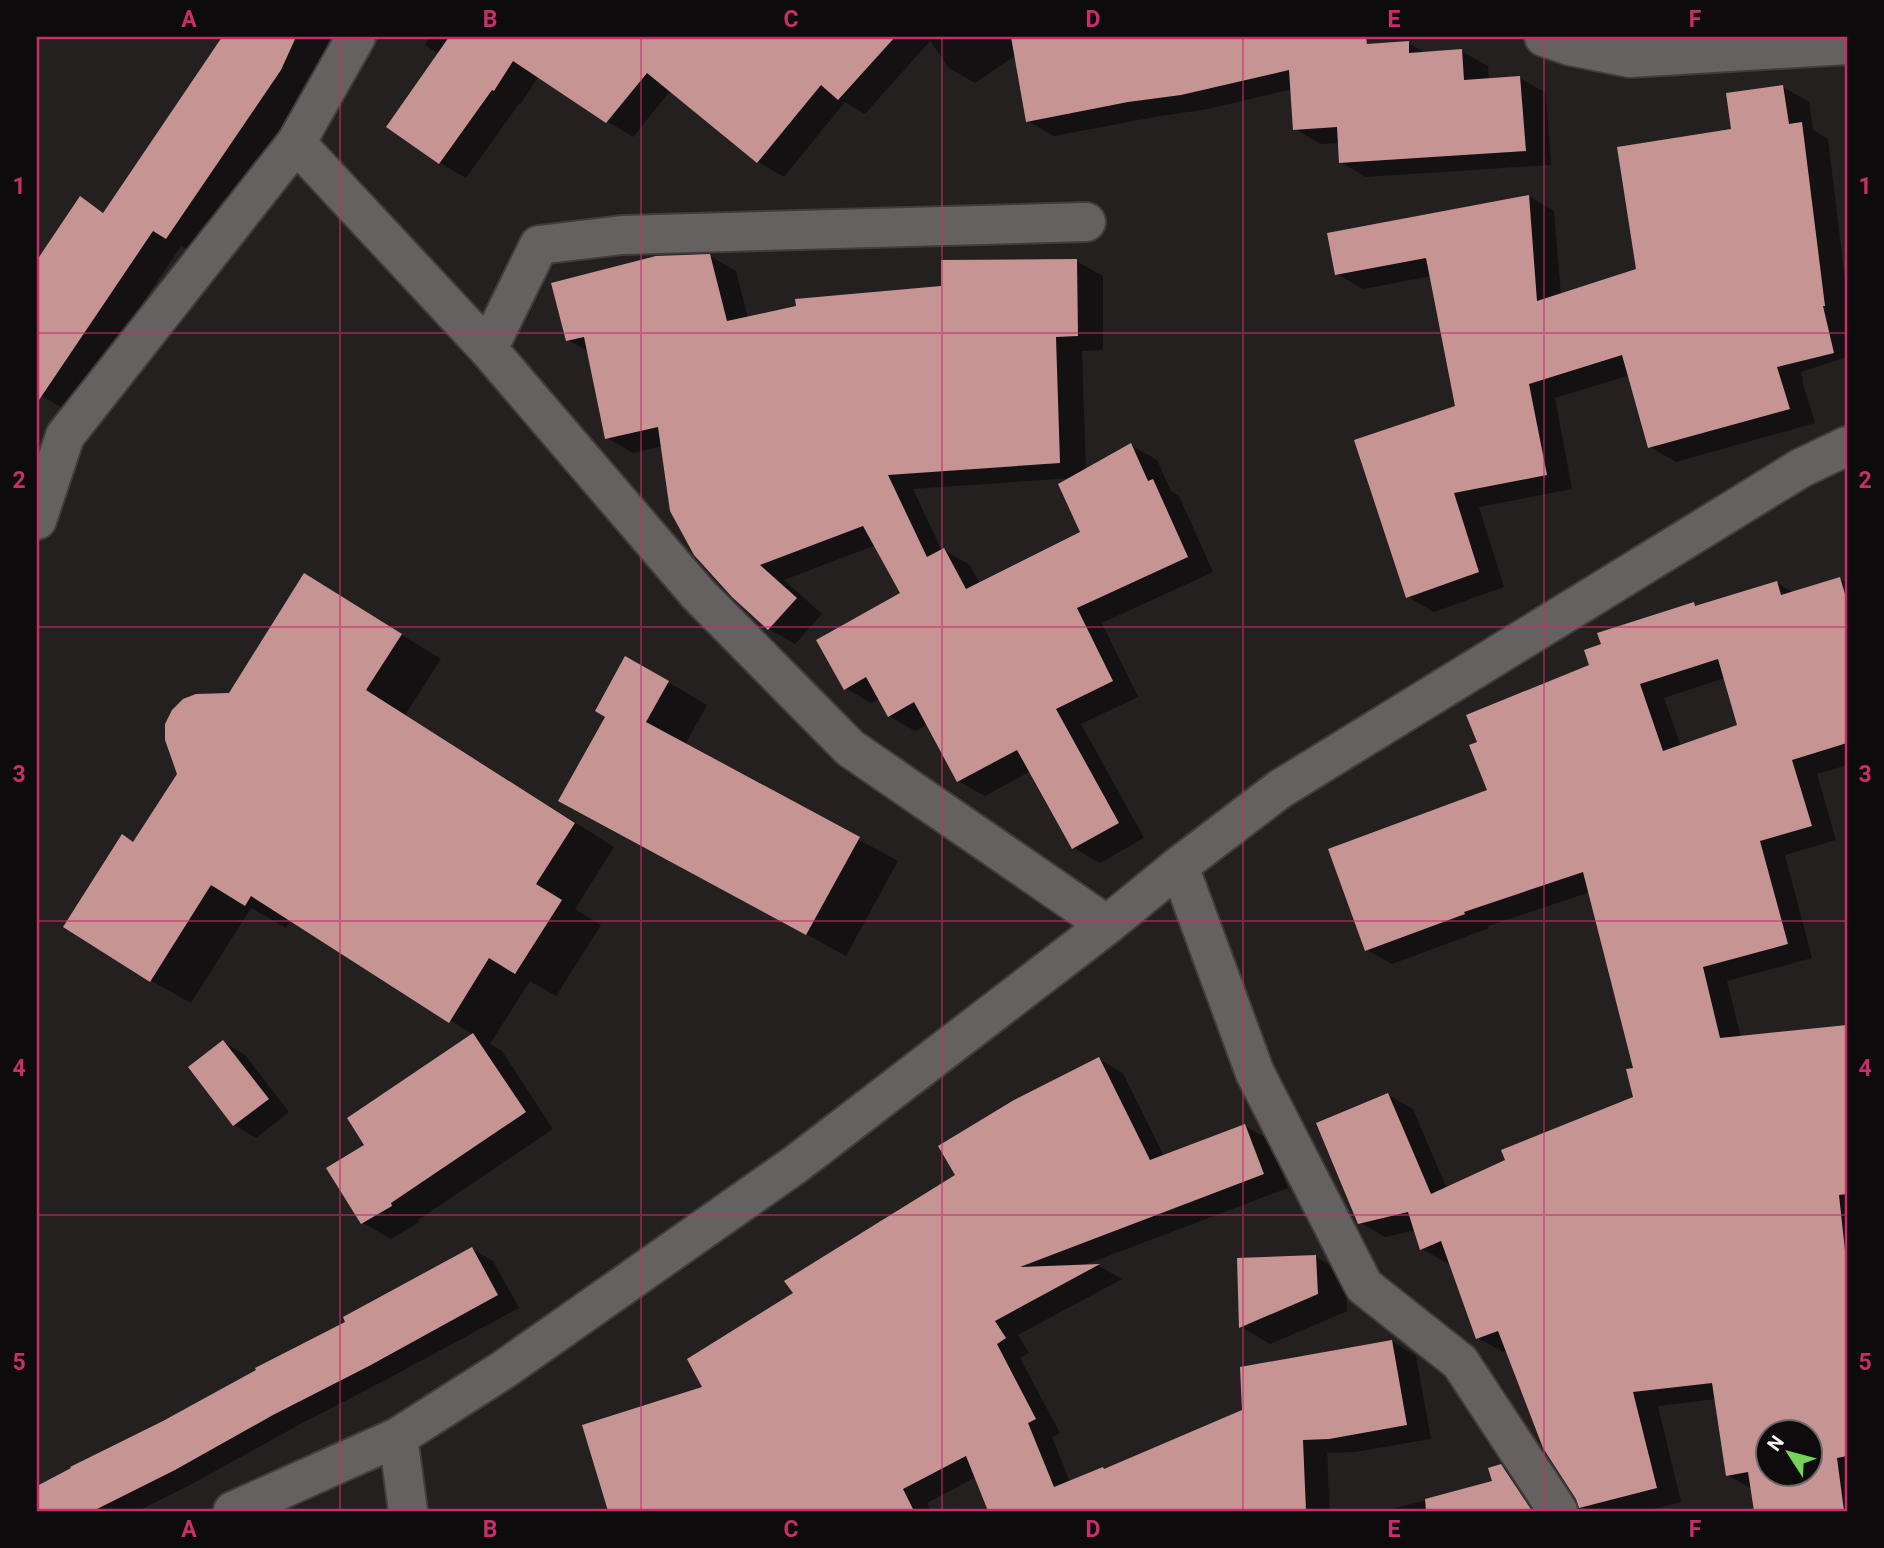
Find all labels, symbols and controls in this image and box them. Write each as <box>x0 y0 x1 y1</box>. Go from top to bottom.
text: A <box>181 6 197 33</box>
text: B <box>483 6 497 33</box>
text: C <box>783 6 799 33</box>
text: D <box>1086 6 1100 33</box>
text: E <box>1388 6 1401 33</box>
text: F <box>1689 6 1702 33</box>
text: 1 <box>12 173 26 200</box>
text: 1 <box>1858 173 1872 200</box>
text: 2 <box>12 467 26 494</box>
text: 2 <box>1858 467 1872 494</box>
text: 3 <box>12 761 26 788</box>
text: 3 <box>1858 761 1872 788</box>
text: 4 <box>12 1055 26 1082</box>
text: 4 <box>1858 1055 1872 1082</box>
text: 5 <box>12 1349 26 1376</box>
text: 5 <box>1858 1349 1872 1376</box>
north arrow <box>1755 1418 1825 1488</box>
text: N <box>1762 1431 1789 1455</box>
text: A <box>181 1516 197 1543</box>
text: B <box>483 1516 497 1543</box>
text: C <box>783 1516 799 1543</box>
text: D <box>1086 1516 1100 1543</box>
text: E <box>1388 1516 1401 1543</box>
text: F <box>1689 1516 1702 1543</box>

